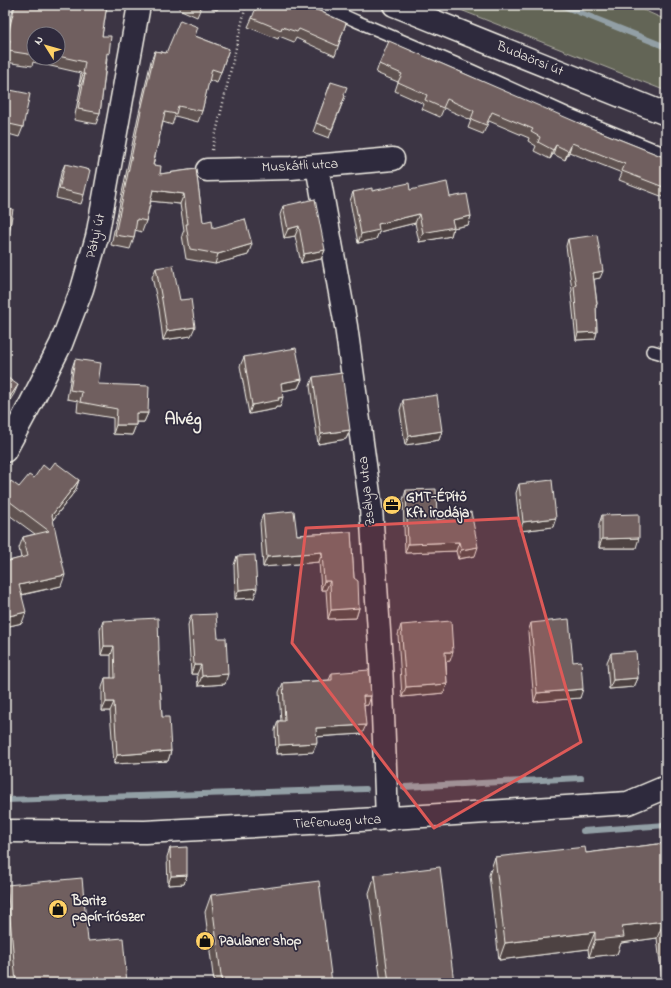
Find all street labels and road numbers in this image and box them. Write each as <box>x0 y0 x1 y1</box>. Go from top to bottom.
street label: Budaörsi út <box>493 36 567 82</box>
street label: Muskátli utca <box>261 154 339 178</box>
street label: Pátyi út <box>81 211 112 261</box>
street label: Zsálya utca <box>353 455 382 527</box>
street label: Tiefenweg utca <box>292 809 382 836</box>

